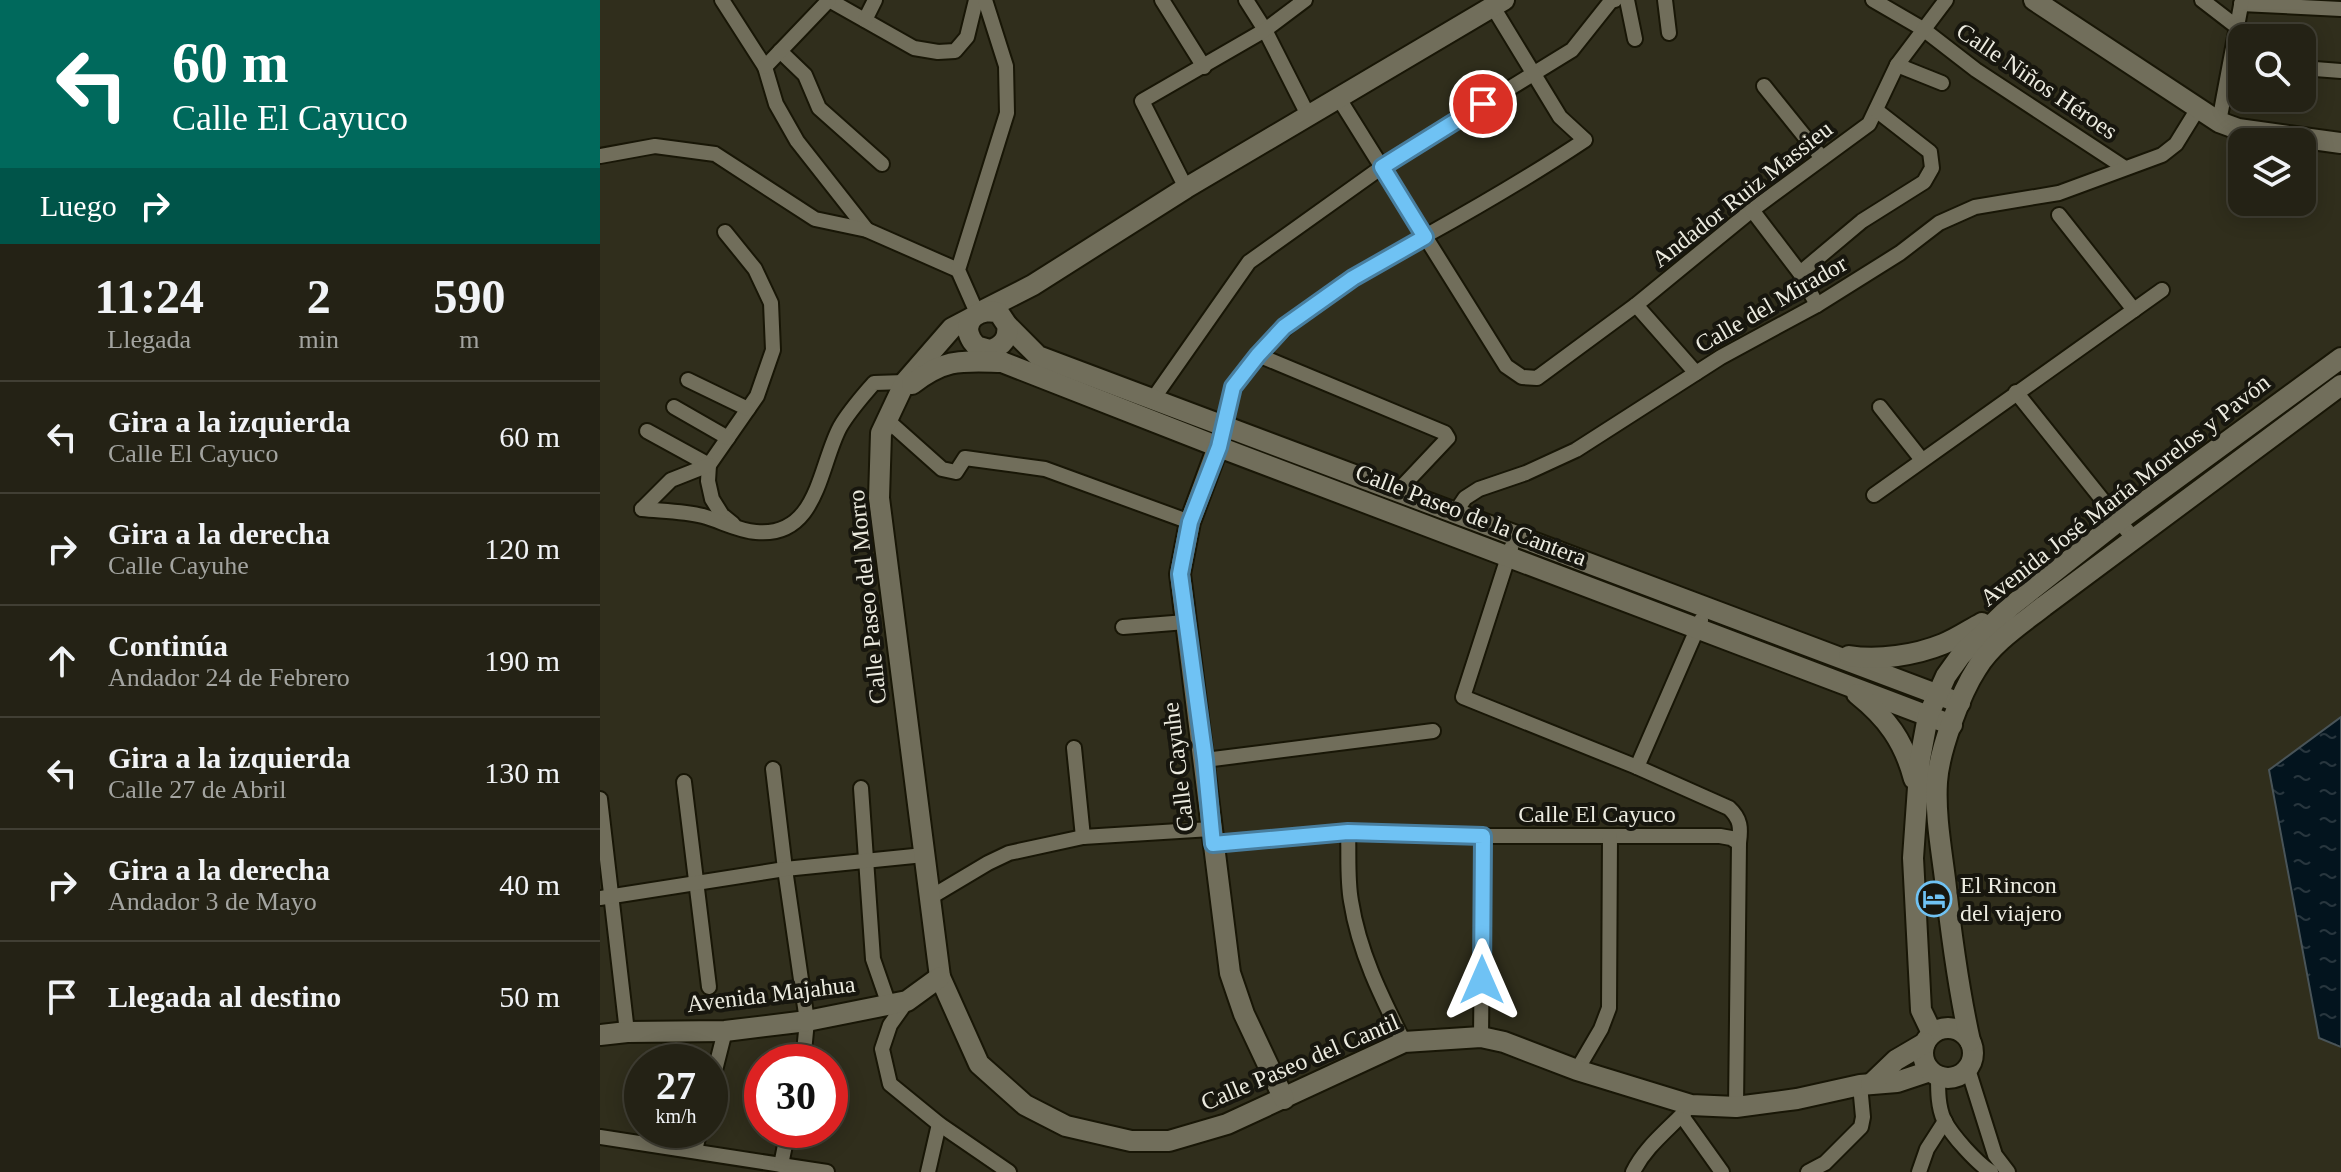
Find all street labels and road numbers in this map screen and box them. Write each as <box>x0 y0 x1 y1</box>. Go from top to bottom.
street label: Calle Niños Héroes <box>1952 18 2122 144</box>
street label: Andador Ruiz Massieu <box>1647 116 1837 272</box>
street label: Calle del Mirador <box>1691 250 1851 358</box>
street label: Avenida José María Morelos y Pavón <box>1975 369 2275 611</box>
street label: Calle Paseo de la Cantera <box>1352 459 1590 571</box>
street label: Calle Paseo del Morro <box>843 489 891 705</box>
street label: Calle Cayuhe <box>1157 701 1199 833</box>
street label: Calle El Cayuco <box>1518 801 1676 827</box>
street label: Avenida Majahua <box>685 971 857 1017</box>
street label: Calle Paseo del Cantil <box>1197 1008 1403 1116</box>

